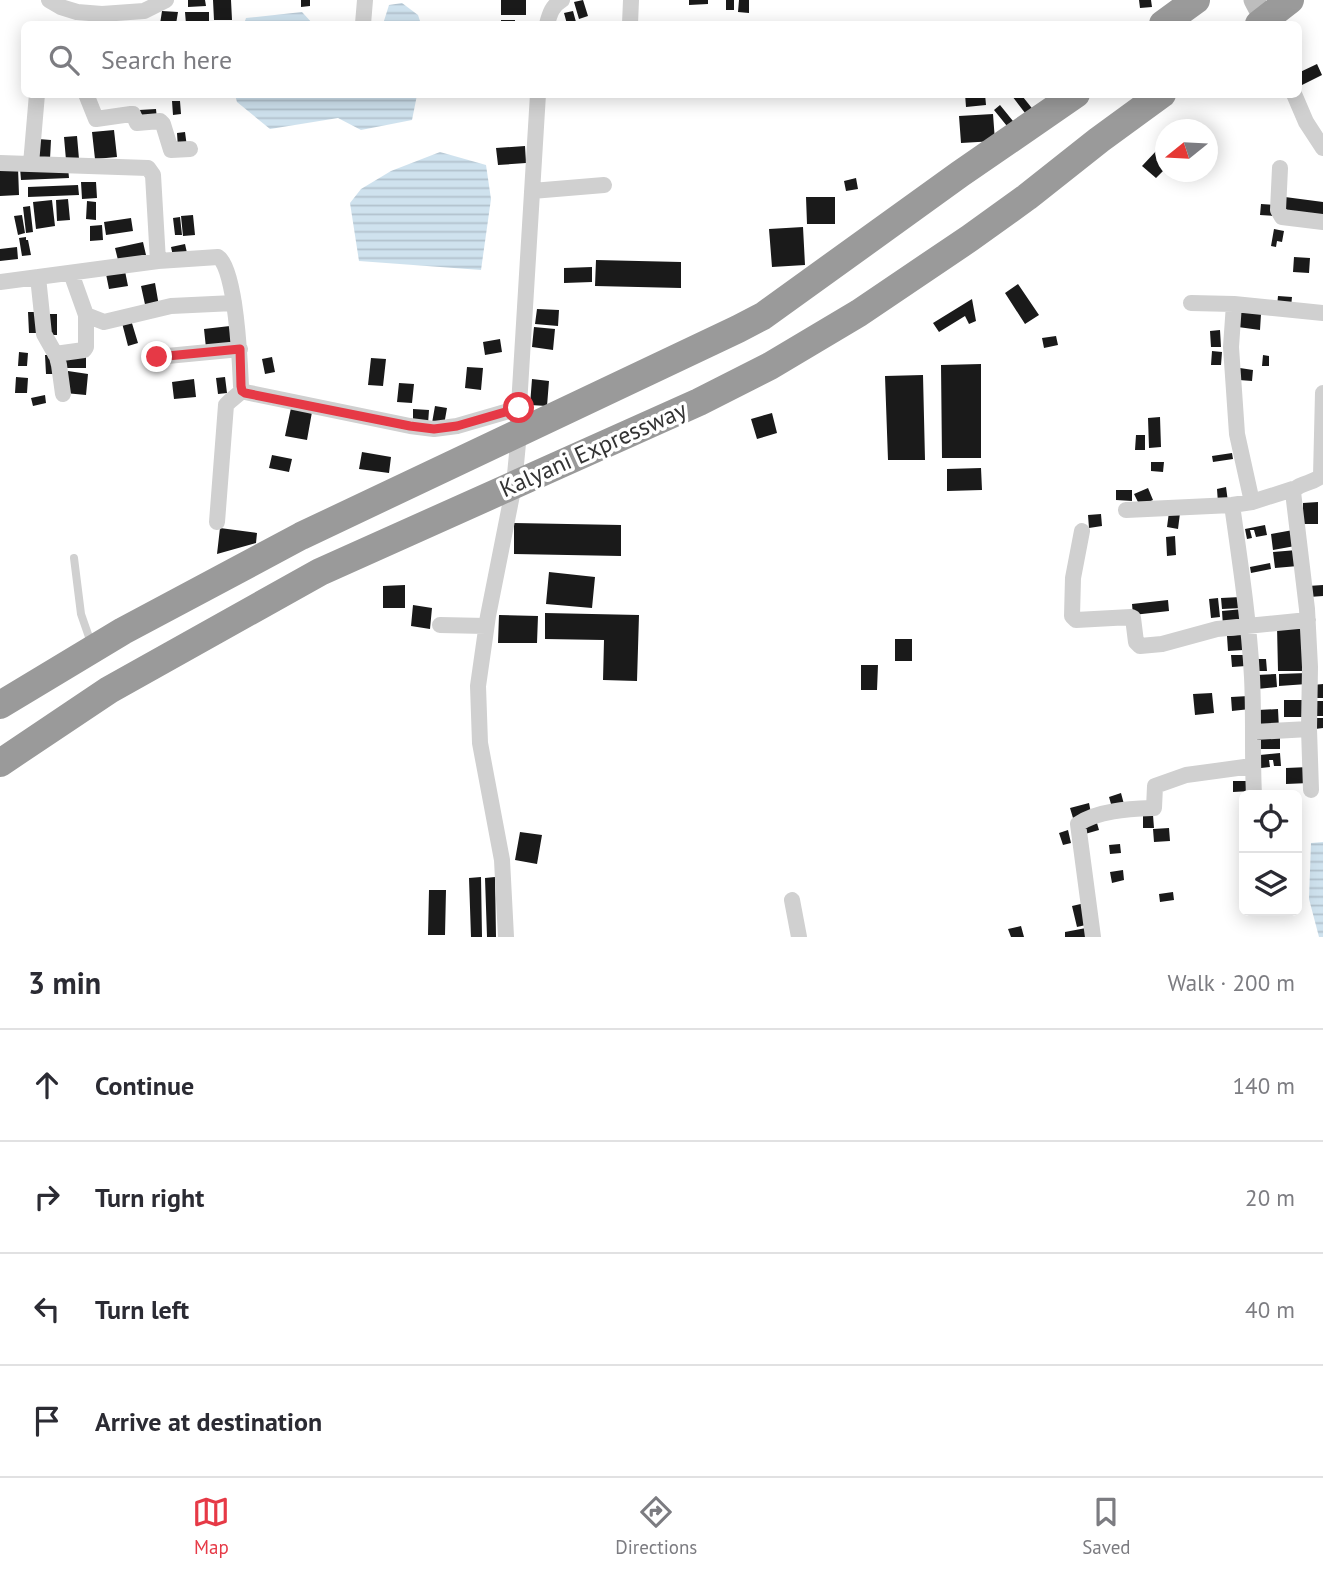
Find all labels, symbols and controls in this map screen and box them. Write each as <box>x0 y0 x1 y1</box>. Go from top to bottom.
search box <box>21 21 1302 98</box>
icon: search <box>45 41 83 79</box>
text: Search here <box>101 43 232 76</box>
north arrow <box>1155 119 1218 182</box>
route end <box>141 341 172 372</box>
route start <box>503 392 534 423</box>
street label: Kalyani Expressway <box>495 394 691 504</box>
map controls <box>1239 790 1302 916</box>
button: locate <box>1239 790 1302 853</box>
button: layers <box>1239 853 1302 916</box>
text: 3 min <box>28 963 101 1002</box>
text: Walk · 200 m <box>1168 968 1295 997</box>
icon: ahead <box>28 1066 66 1104</box>
text: Continue <box>95 1069 194 1102</box>
text: 140 m <box>1233 1071 1295 1100</box>
icon: right <box>28 1178 66 1216</box>
text: Turn right <box>95 1181 204 1214</box>
text: 20 m <box>1245 1183 1295 1212</box>
icon: left <box>28 1290 66 1328</box>
text: Turn left <box>95 1293 189 1326</box>
text: 40 m <box>1245 1295 1295 1324</box>
icon: arrive <box>28 1402 66 1440</box>
text: Arrive at destination <box>95 1405 322 1438</box>
tab: Map <box>192 1493 230 1559</box>
tab: Directions <box>615 1493 697 1559</box>
tab: Saved <box>1082 1493 1131 1559</box>

